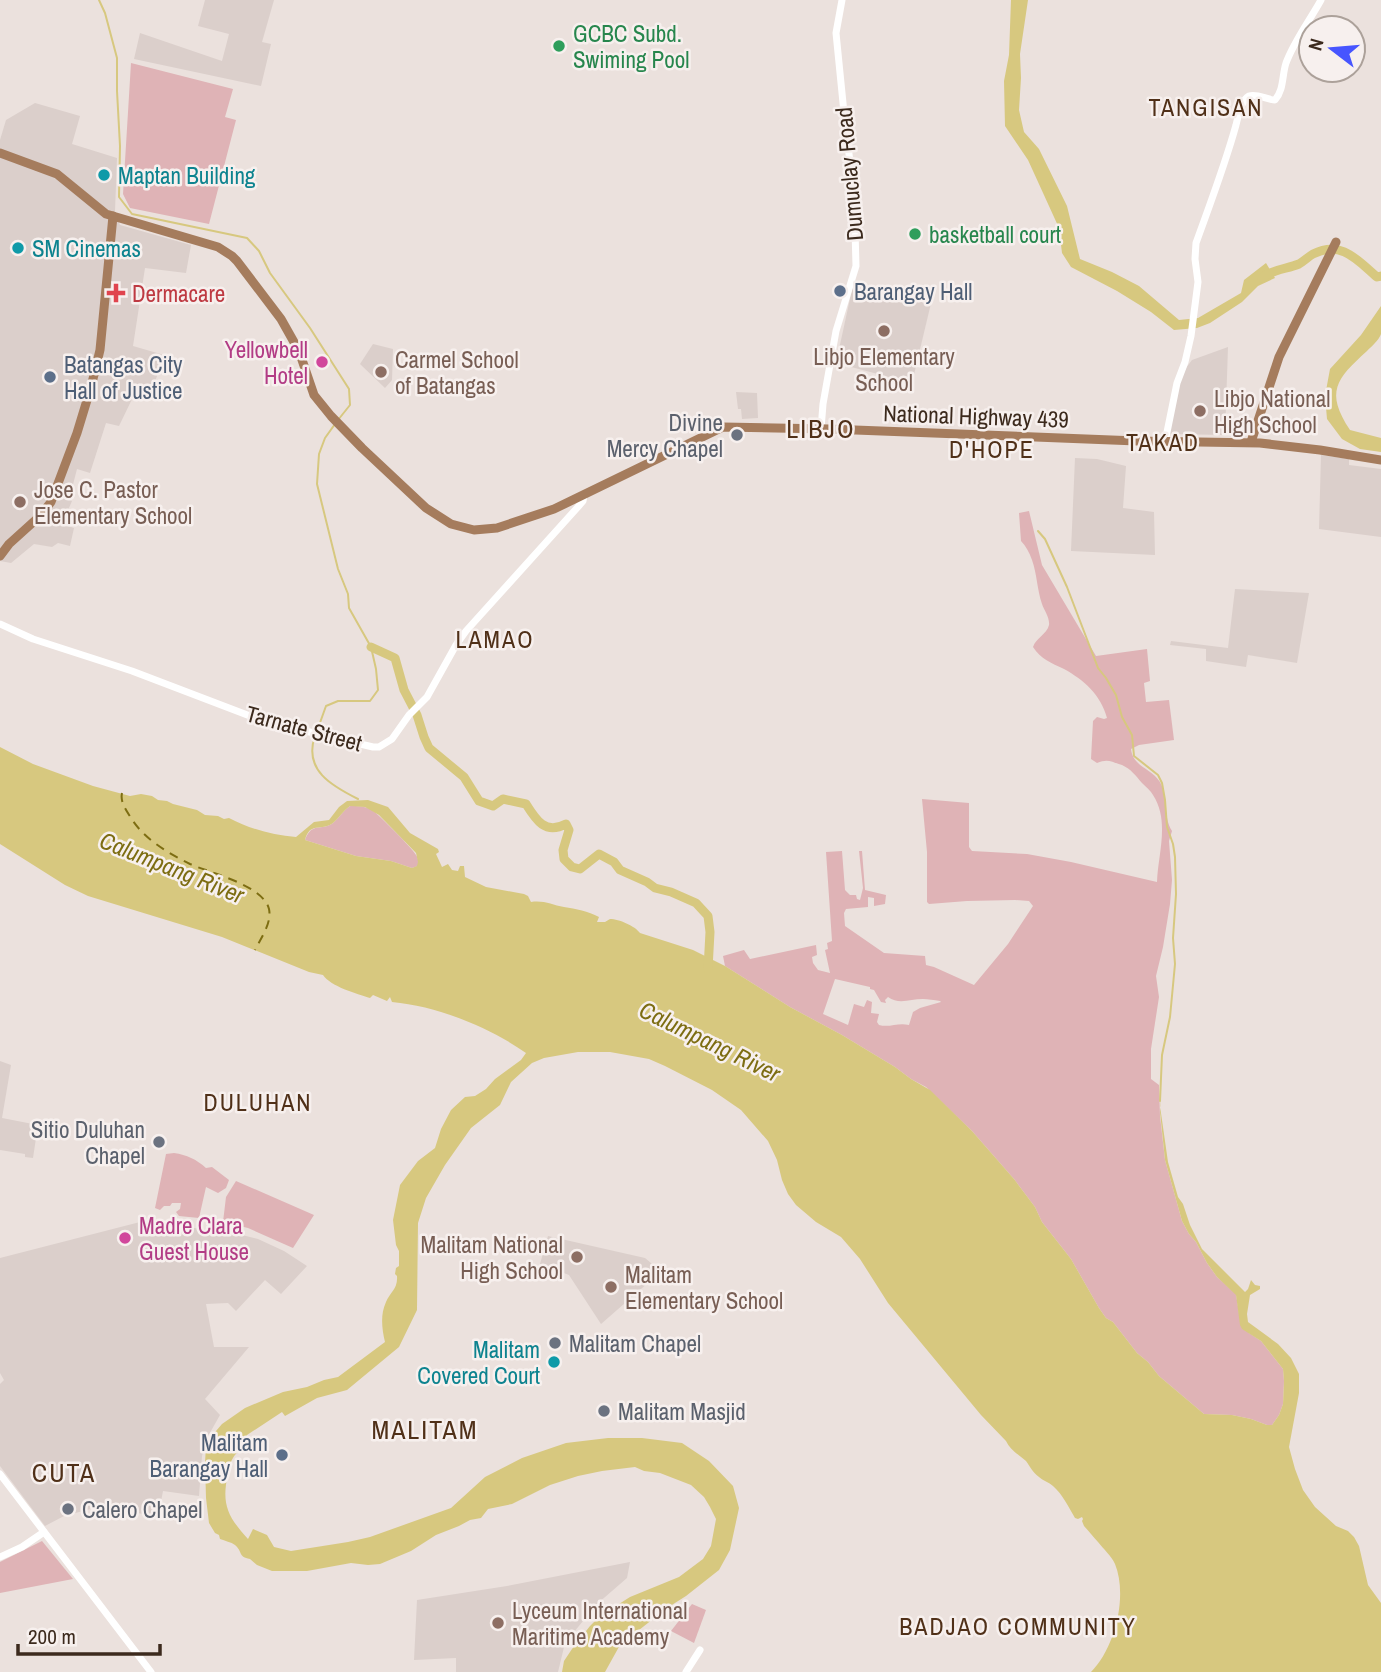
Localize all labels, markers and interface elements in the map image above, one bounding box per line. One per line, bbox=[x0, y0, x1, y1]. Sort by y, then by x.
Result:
north arrow bbox=[1297, 14, 1367, 84]
place label: GCBC Subd. Swiming Pool bbox=[573, 18, 689, 75]
text: N bbox=[1302, 35, 1330, 53]
marker: GCBC Subd. Swiming Pool bbox=[551, 38, 567, 54]
district label: TANGISAN bbox=[1148, 91, 1264, 123]
street label: Dumuclay Road bbox=[828, 106, 870, 242]
place label: Maptan Building bbox=[118, 160, 256, 191]
marker: Maptan Building bbox=[96, 167, 112, 183]
place label: basketball court bbox=[929, 219, 1061, 250]
marker: basketball court bbox=[907, 226, 923, 242]
place label: SM Cinemas bbox=[32, 233, 141, 264]
marker: SM Cinemas bbox=[10, 240, 26, 256]
place label: Barangay Hall bbox=[854, 276, 972, 307]
place label: Dermacare bbox=[132, 278, 225, 309]
marker: Dermacare bbox=[106, 283, 126, 303]
marker: Barangay Hall bbox=[832, 283, 848, 299]
marker: Libjo Elementary School bbox=[876, 323, 892, 339]
place label: Yellowbell Hotel bbox=[225, 334, 308, 391]
place label: Libjo Elementary School bbox=[813, 341, 955, 398]
place label: Carmel School of Batangas bbox=[395, 344, 519, 401]
place label: Batangas City Hall of Justice bbox=[64, 349, 183, 406]
marker: Yellowbell Hotel bbox=[314, 354, 330, 370]
marker: Carmel School of Batangas bbox=[373, 364, 389, 380]
marker: Batangas City Hall of Justice bbox=[42, 369, 58, 385]
place label: Libjo National High School bbox=[1214, 383, 1330, 440]
street label: National Highway 439 bbox=[883, 397, 1069, 435]
marker: Libjo National High School bbox=[1192, 403, 1208, 419]
place label: Divine Mercy Chapel bbox=[607, 407, 723, 464]
district label: LIBJO bbox=[786, 411, 856, 446]
district label: TAKAD bbox=[1126, 426, 1200, 458]
marker: Divine Mercy Chapel bbox=[729, 427, 745, 443]
district label: D'HOPE bbox=[949, 433, 1035, 465]
place label: Jose C. Pastor Elementary School bbox=[34, 474, 192, 531]
marker: Jose C. Pastor Elementary School bbox=[12, 494, 28, 510]
district label: LAMAO bbox=[456, 623, 534, 655]
street label: Tarnate Street bbox=[243, 698, 365, 758]
water label: Calumpang River bbox=[95, 823, 250, 911]
water label: Calumpang River bbox=[634, 993, 787, 1090]
district label: DULUHAN bbox=[203, 1086, 313, 1118]
place label: Sitio Duluhan Chapel bbox=[31, 1114, 145, 1171]
marker: Sitio Duluhan Chapel bbox=[151, 1134, 167, 1150]
place label: Madre Clara Guest House bbox=[139, 1210, 249, 1267]
place label: Malitam National High School bbox=[420, 1229, 563, 1286]
marker: Madre Clara Guest House bbox=[117, 1230, 133, 1246]
marker: Malitam National High School bbox=[569, 1249, 585, 1265]
place label: Malitam Elementary School bbox=[625, 1259, 783, 1316]
marker: Malitam Elementary School bbox=[603, 1279, 619, 1295]
place label: Malitam Chapel bbox=[569, 1328, 701, 1359]
place label: Malitam Covered Court bbox=[417, 1334, 540, 1391]
marker: Malitam Chapel bbox=[547, 1335, 563, 1351]
marker: Malitam Covered Court bbox=[546, 1354, 562, 1370]
place label: Malitam Masjid bbox=[618, 1396, 746, 1427]
marker: Malitam Masjid bbox=[596, 1403, 612, 1419]
district label: MALITAM bbox=[371, 1412, 479, 1447]
place label: Malitam Barangay Hall bbox=[150, 1427, 268, 1484]
marker: Malitam Barangay Hall bbox=[274, 1447, 290, 1463]
district label: CUTA bbox=[32, 1455, 96, 1490]
place label: Calero Chapel bbox=[82, 1494, 203, 1525]
marker: Calero Chapel bbox=[60, 1501, 76, 1517]
place label: Lyceum International Maritime Academy bbox=[512, 1595, 687, 1652]
district label: BADJAO COMMUNITY bbox=[899, 1610, 1137, 1642]
scale bar bbox=[18, 1612, 159, 1656]
marker: Lyceum International Maritime Academy bbox=[490, 1615, 506, 1631]
text: 200 m bbox=[28, 1622, 76, 1651]

